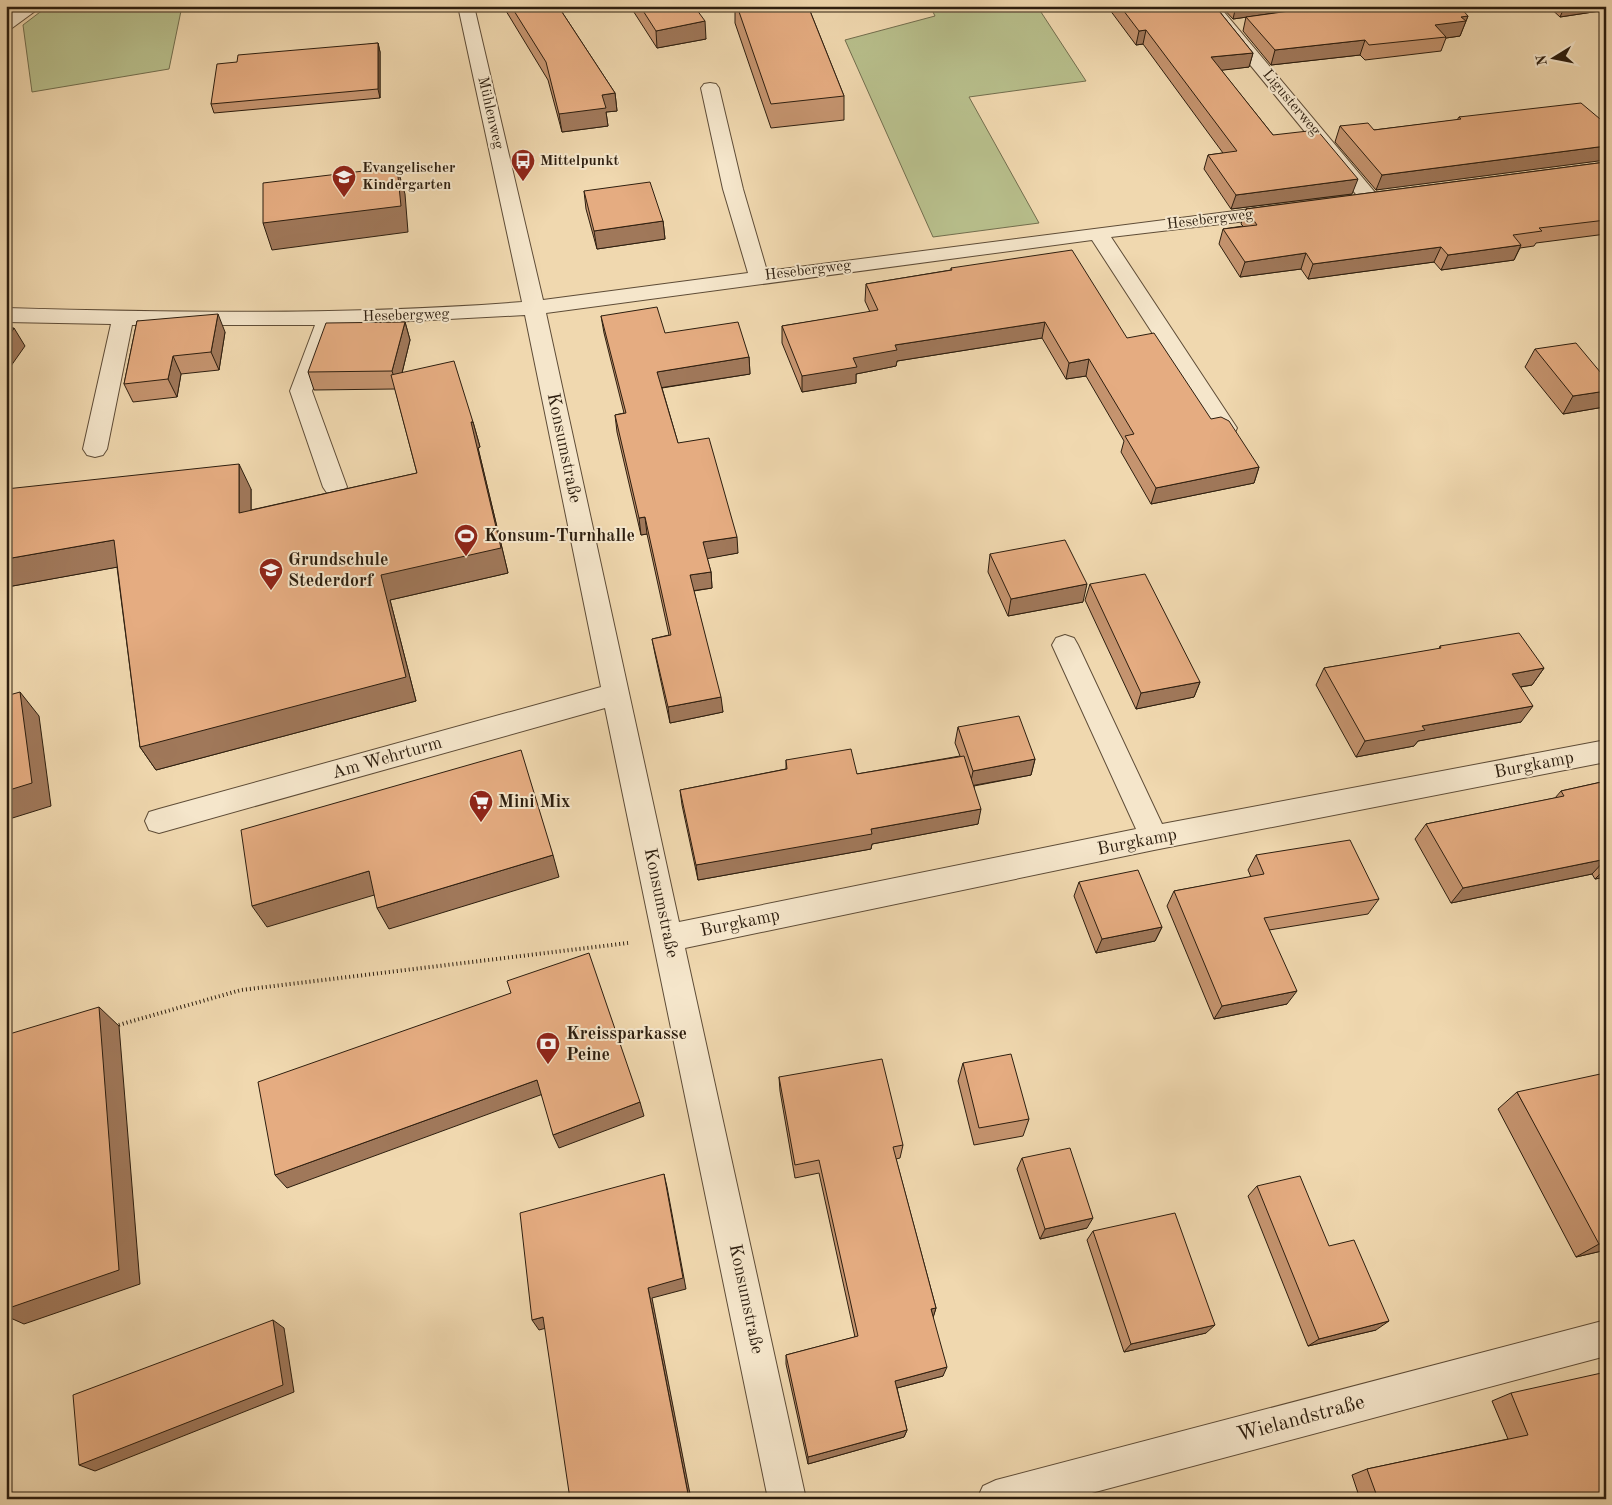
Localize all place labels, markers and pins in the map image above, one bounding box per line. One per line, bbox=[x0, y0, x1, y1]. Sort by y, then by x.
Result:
bus stop icon: Mittelpunkt bbox=[510, 148, 536, 182]
place label: Mittelpunkt bbox=[540, 154, 620, 169]
place label: Evangelischer Kindergarten bbox=[362, 161, 456, 193]
school or university icon: Evangelischer Kindergarten bbox=[331, 164, 357, 198]
sports icon: Konsum-Turnhalle bbox=[453, 523, 479, 557]
place label: Konsum-Turnhalle bbox=[484, 527, 635, 545]
place label: Grundschule Stederdorf bbox=[288, 551, 389, 590]
school or university icon: Grundschule Stederdorf bbox=[258, 557, 284, 591]
supermarket icon: Mini Mix bbox=[468, 789, 494, 823]
place label: Mini Mix bbox=[498, 793, 570, 811]
place label: Kreissparkasse Peine bbox=[566, 1025, 687, 1064]
bank icon: Kreissparkasse Peine bbox=[535, 1031, 561, 1065]

